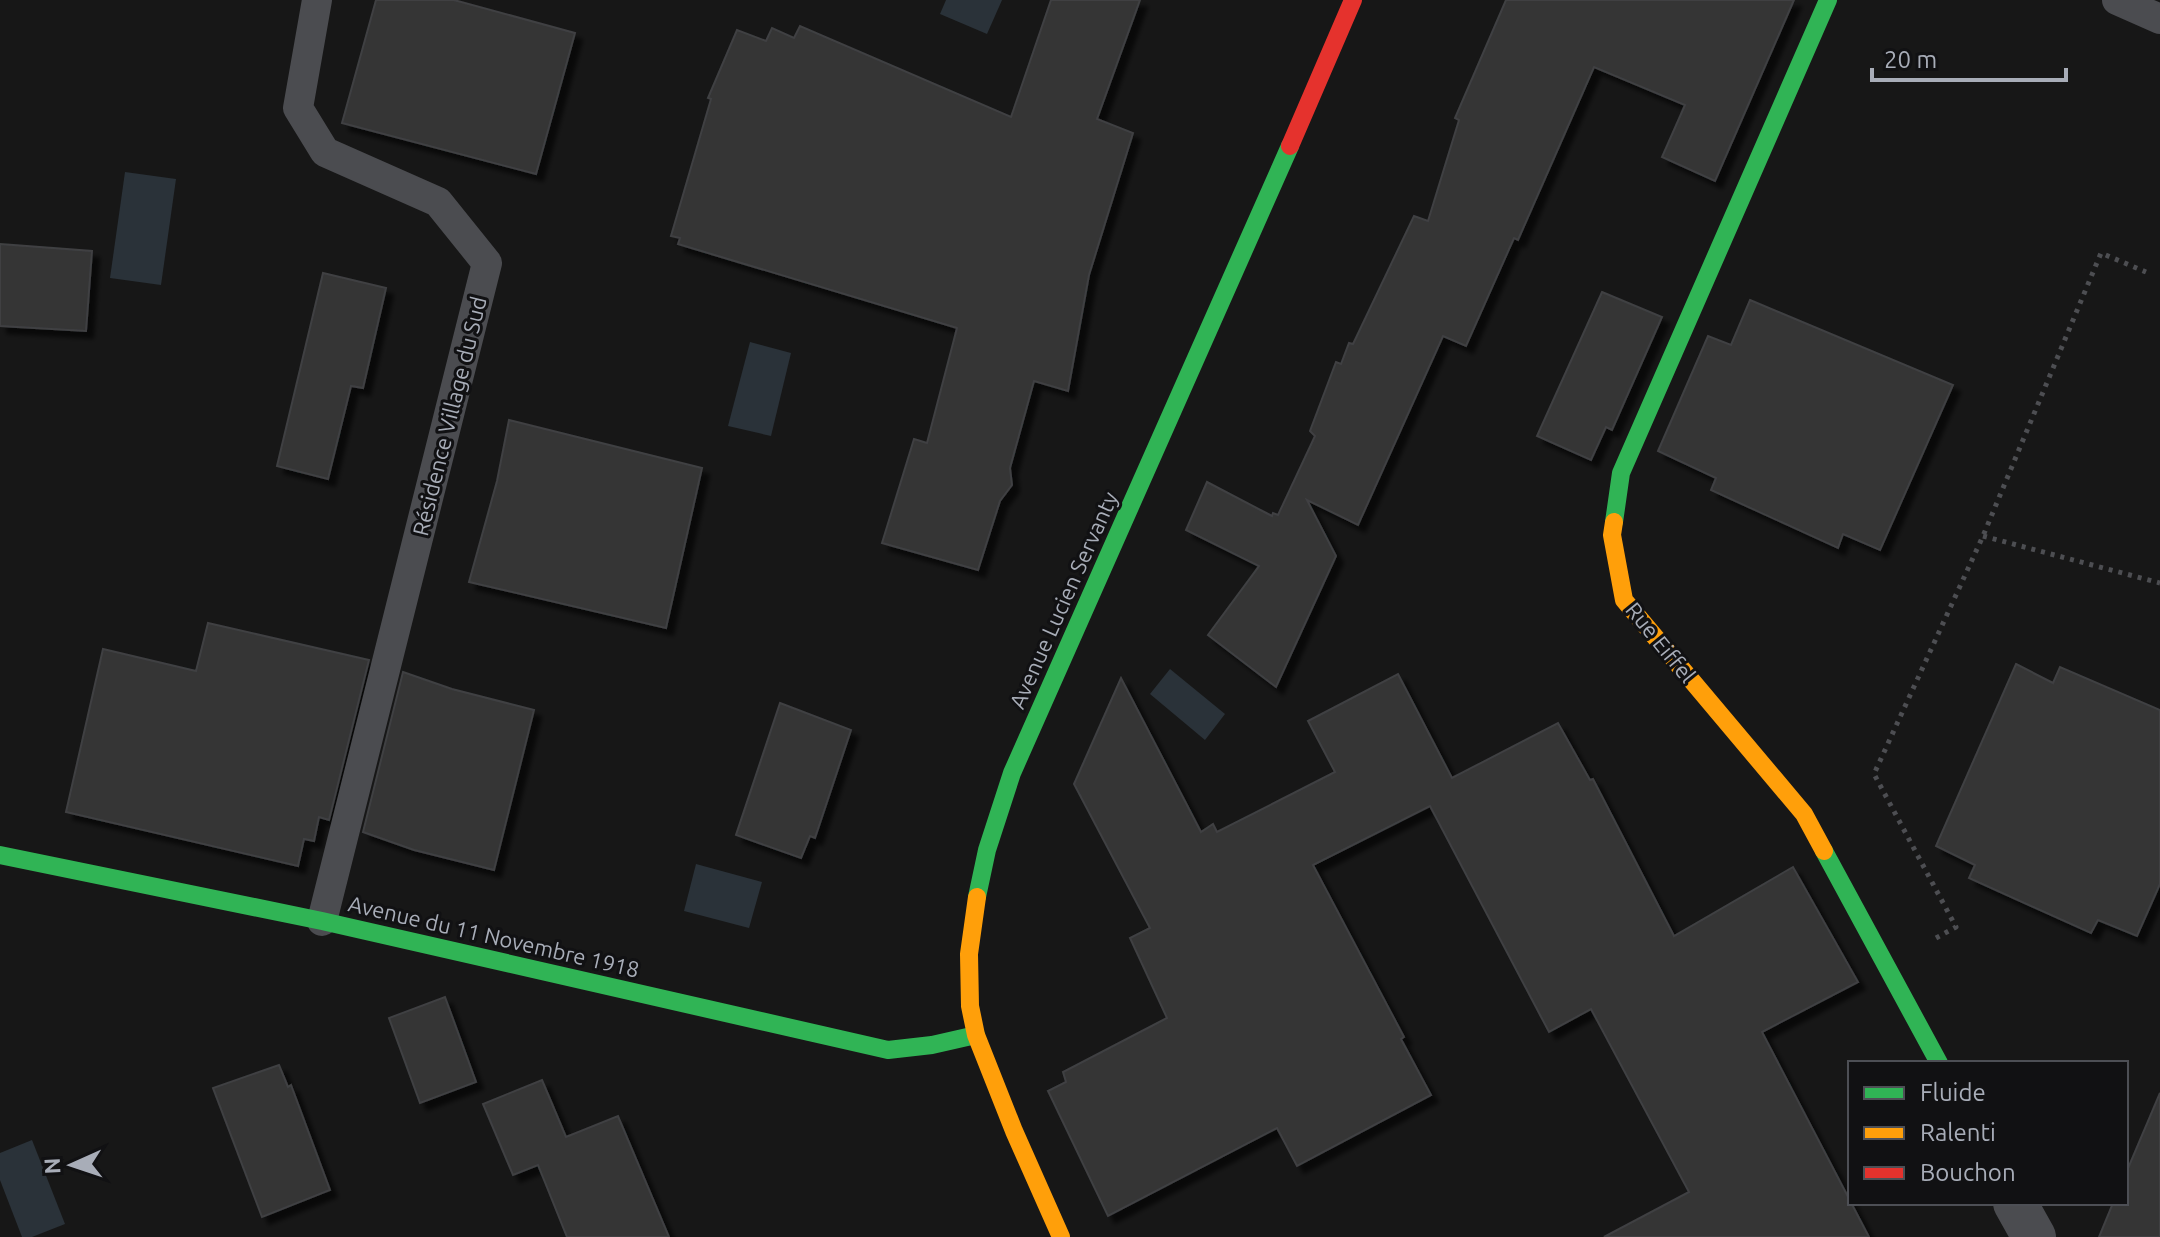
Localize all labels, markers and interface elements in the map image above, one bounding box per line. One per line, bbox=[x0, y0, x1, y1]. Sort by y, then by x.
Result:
scale bar bbox=[1872, 32, 2066, 82]
text: 20 m bbox=[1884, 46, 1937, 73]
street label: Résidence Village du Sud bbox=[407, 294, 491, 538]
street label: Avenue Lucien Servanty bbox=[1004, 487, 1122, 712]
street label: Rue Eiffel bbox=[1621, 597, 1701, 687]
street label: Avenue du 11 Novembre 1918 bbox=[346, 890, 642, 982]
legend bbox=[1848, 1061, 2128, 1205]
text: Fluide bbox=[1920, 1079, 1986, 1106]
text: Ralenti bbox=[1920, 1119, 1996, 1146]
north arrow bbox=[32, 1125, 112, 1205]
text: N bbox=[39, 1157, 64, 1175]
text: Bouchon bbox=[1920, 1159, 2016, 1186]

